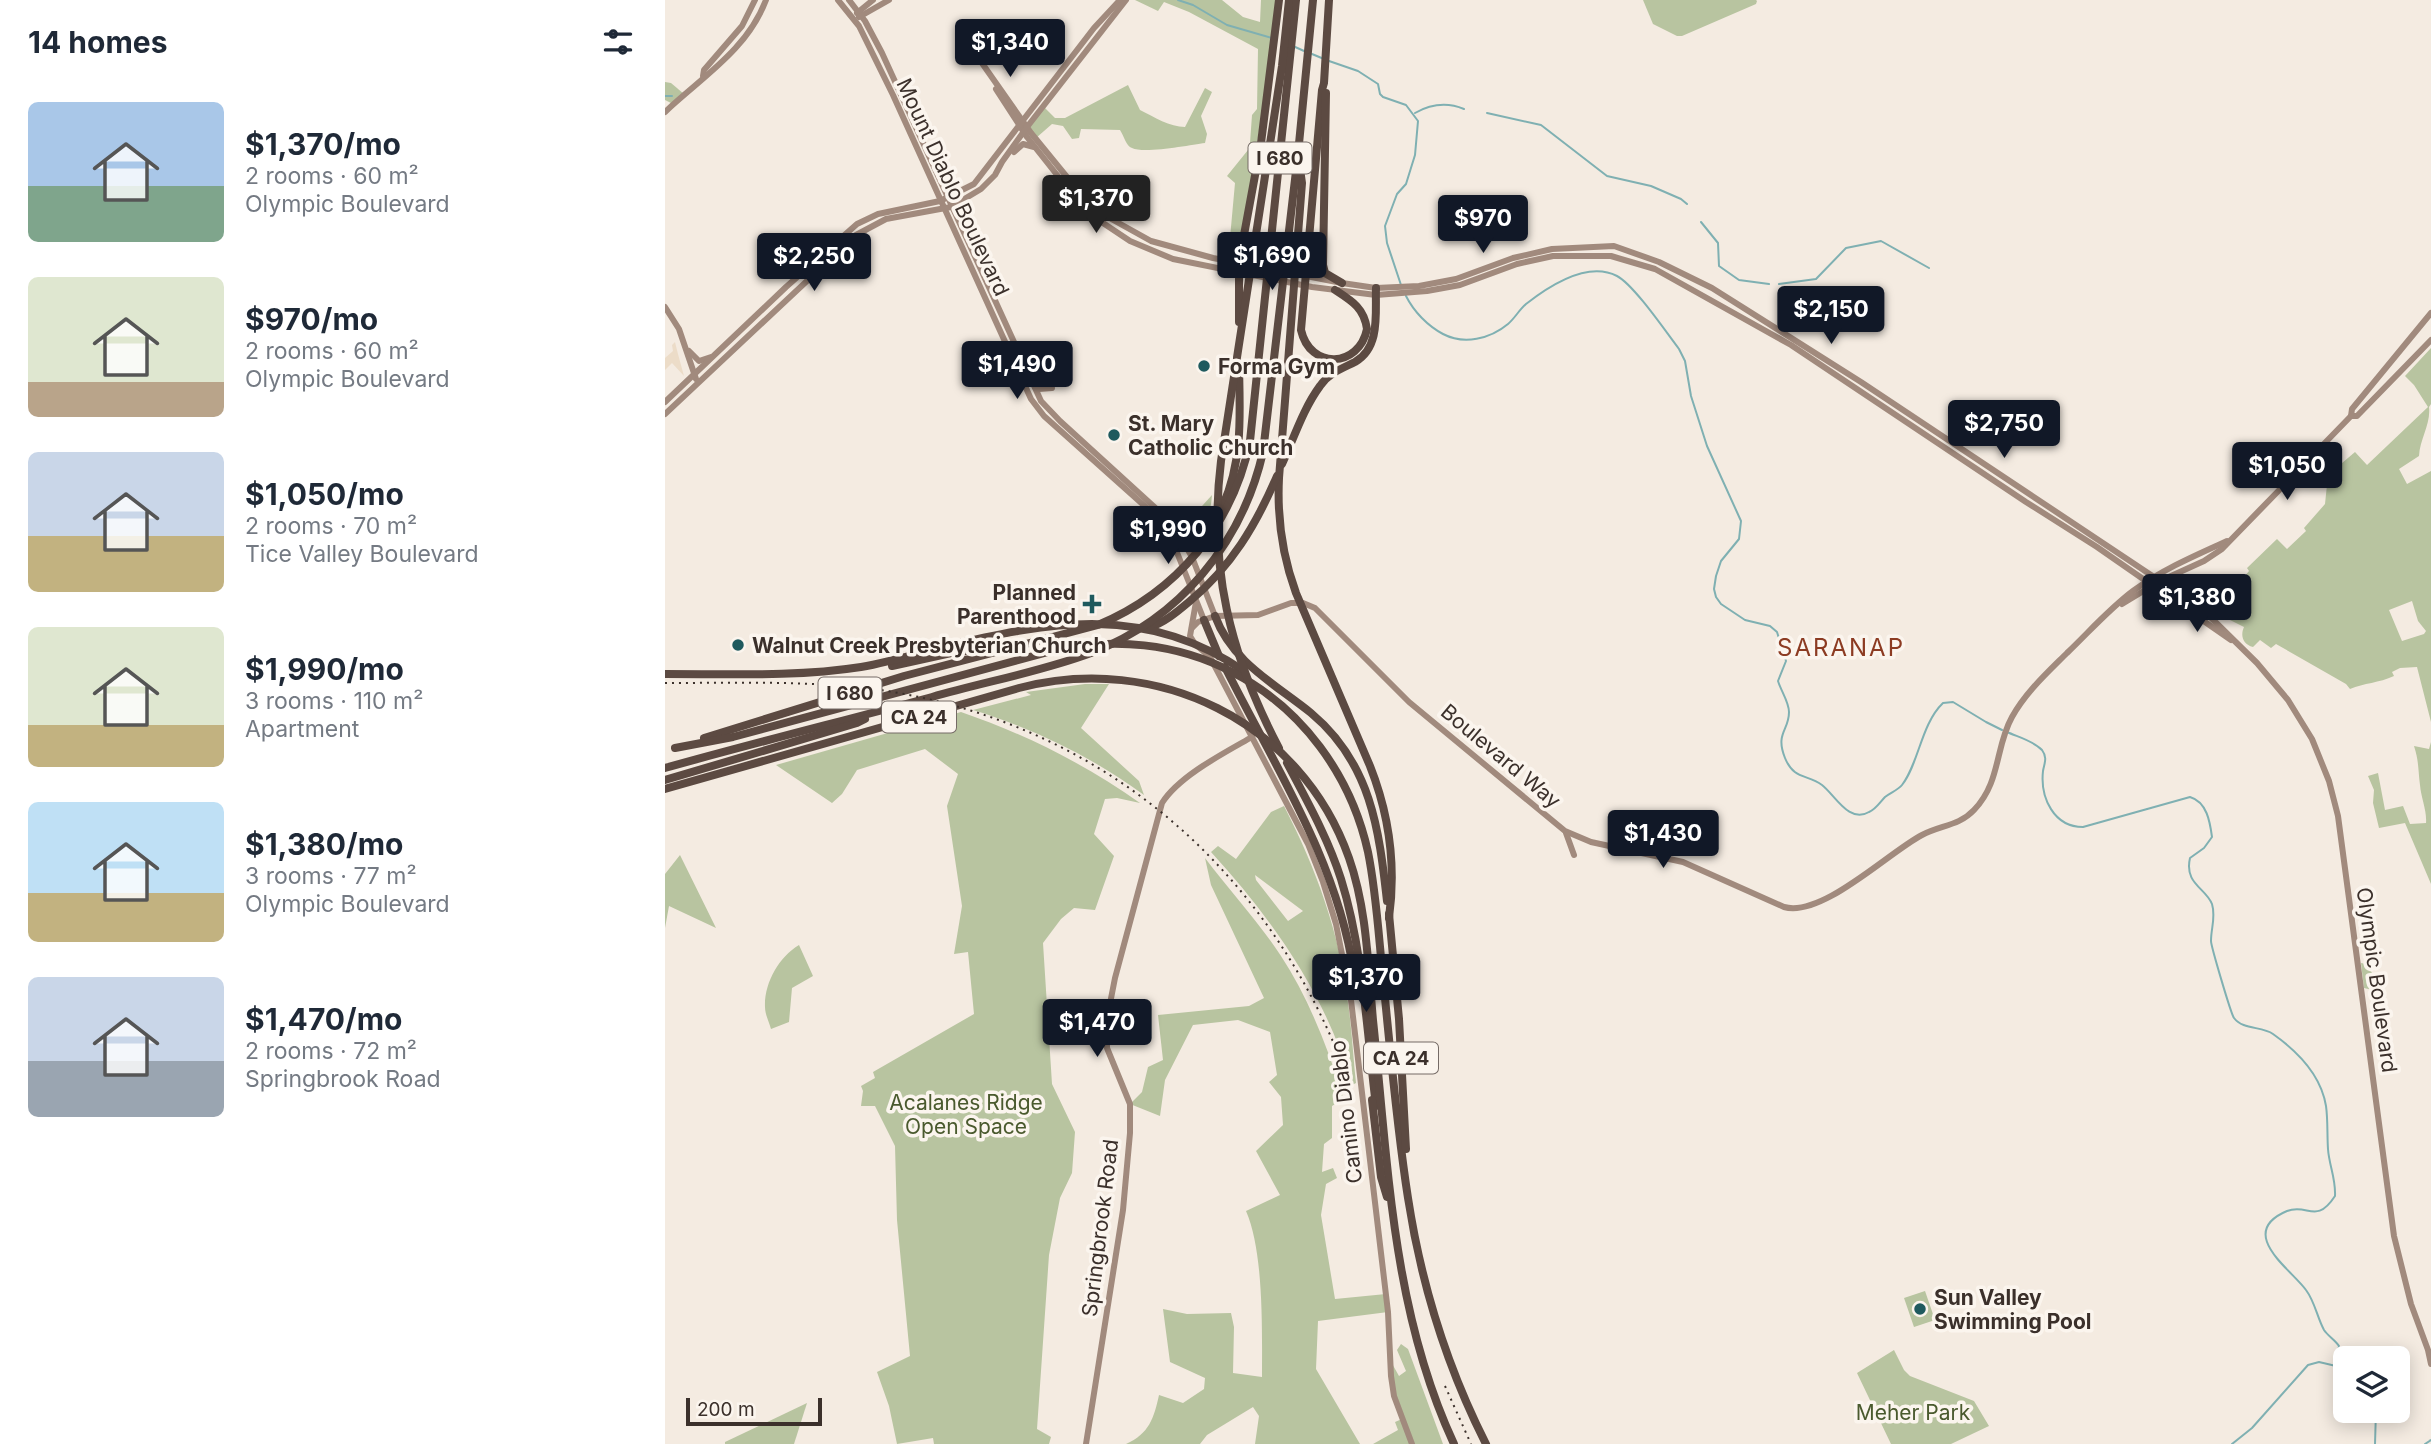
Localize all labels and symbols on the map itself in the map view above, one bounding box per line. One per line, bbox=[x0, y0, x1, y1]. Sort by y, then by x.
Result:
pin: $1,340 bbox=[953, 20, 1067, 79]
street label: Mount Diablo Boulevard bbox=[892, 74, 1014, 300]
road number: I 680 bbox=[1249, 142, 1311, 174]
pin: $1,370 bbox=[1039, 176, 1153, 235]
pin: $970 bbox=[1442, 196, 1524, 255]
pin: $1,690 bbox=[1215, 232, 1329, 292]
pin: $2,250 bbox=[757, 233, 871, 293]
pin: $2,150 bbox=[1774, 286, 1888, 346]
pin: $1,490 bbox=[960, 342, 1074, 401]
place label: Forma Gym bbox=[1218, 354, 1335, 379]
marker: Forma Gym bbox=[1196, 358, 1212, 374]
pin: $2,750 bbox=[1947, 400, 2061, 460]
place label: St. Mary Catholic Church bbox=[1128, 411, 1293, 460]
marker: St. Mary Catholic Church bbox=[1106, 427, 1122, 443]
pin: $1,050 bbox=[2230, 442, 2344, 502]
pin: $1,990 bbox=[1111, 506, 1225, 566]
pin: $1,380 bbox=[2140, 574, 2254, 634]
place label: Planned Parenthood bbox=[957, 580, 1076, 629]
marker: Planned Parenthood bbox=[1082, 594, 1102, 614]
place label: Walnut Creek Presbyterian Church bbox=[752, 633, 1107, 658]
district label: SARANAP bbox=[1777, 633, 1905, 662]
marker: Walnut Creek Presbyterian Church bbox=[730, 637, 746, 653]
road number: I 680 bbox=[819, 678, 881, 708]
street label: Boulevard Way bbox=[1436, 699, 1566, 813]
road number: CA 24 bbox=[882, 702, 956, 732]
pin: $1,430 bbox=[1606, 810, 1720, 870]
street label: Olympic Boulevard bbox=[2352, 886, 2402, 1074]
pin: $1,370 bbox=[1309, 954, 1423, 1014]
pin: $1,470 bbox=[1040, 1000, 1154, 1059]
street label: Camino Diablo bbox=[1325, 1039, 1367, 1185]
road number: CA 24 bbox=[1364, 1042, 1438, 1074]
park label: Acalanes Ridge Open Space bbox=[889, 1090, 1043, 1139]
street label: Springbrook Road bbox=[1077, 1138, 1123, 1318]
place label: Sun Valley Swimming Pool bbox=[1934, 1285, 2092, 1334]
marker: Sun Valley Swimming Pool bbox=[1912, 1301, 1928, 1317]
scale bar bbox=[686, 1395, 823, 1427]
park label: Meher Park bbox=[1856, 1400, 1971, 1425]

